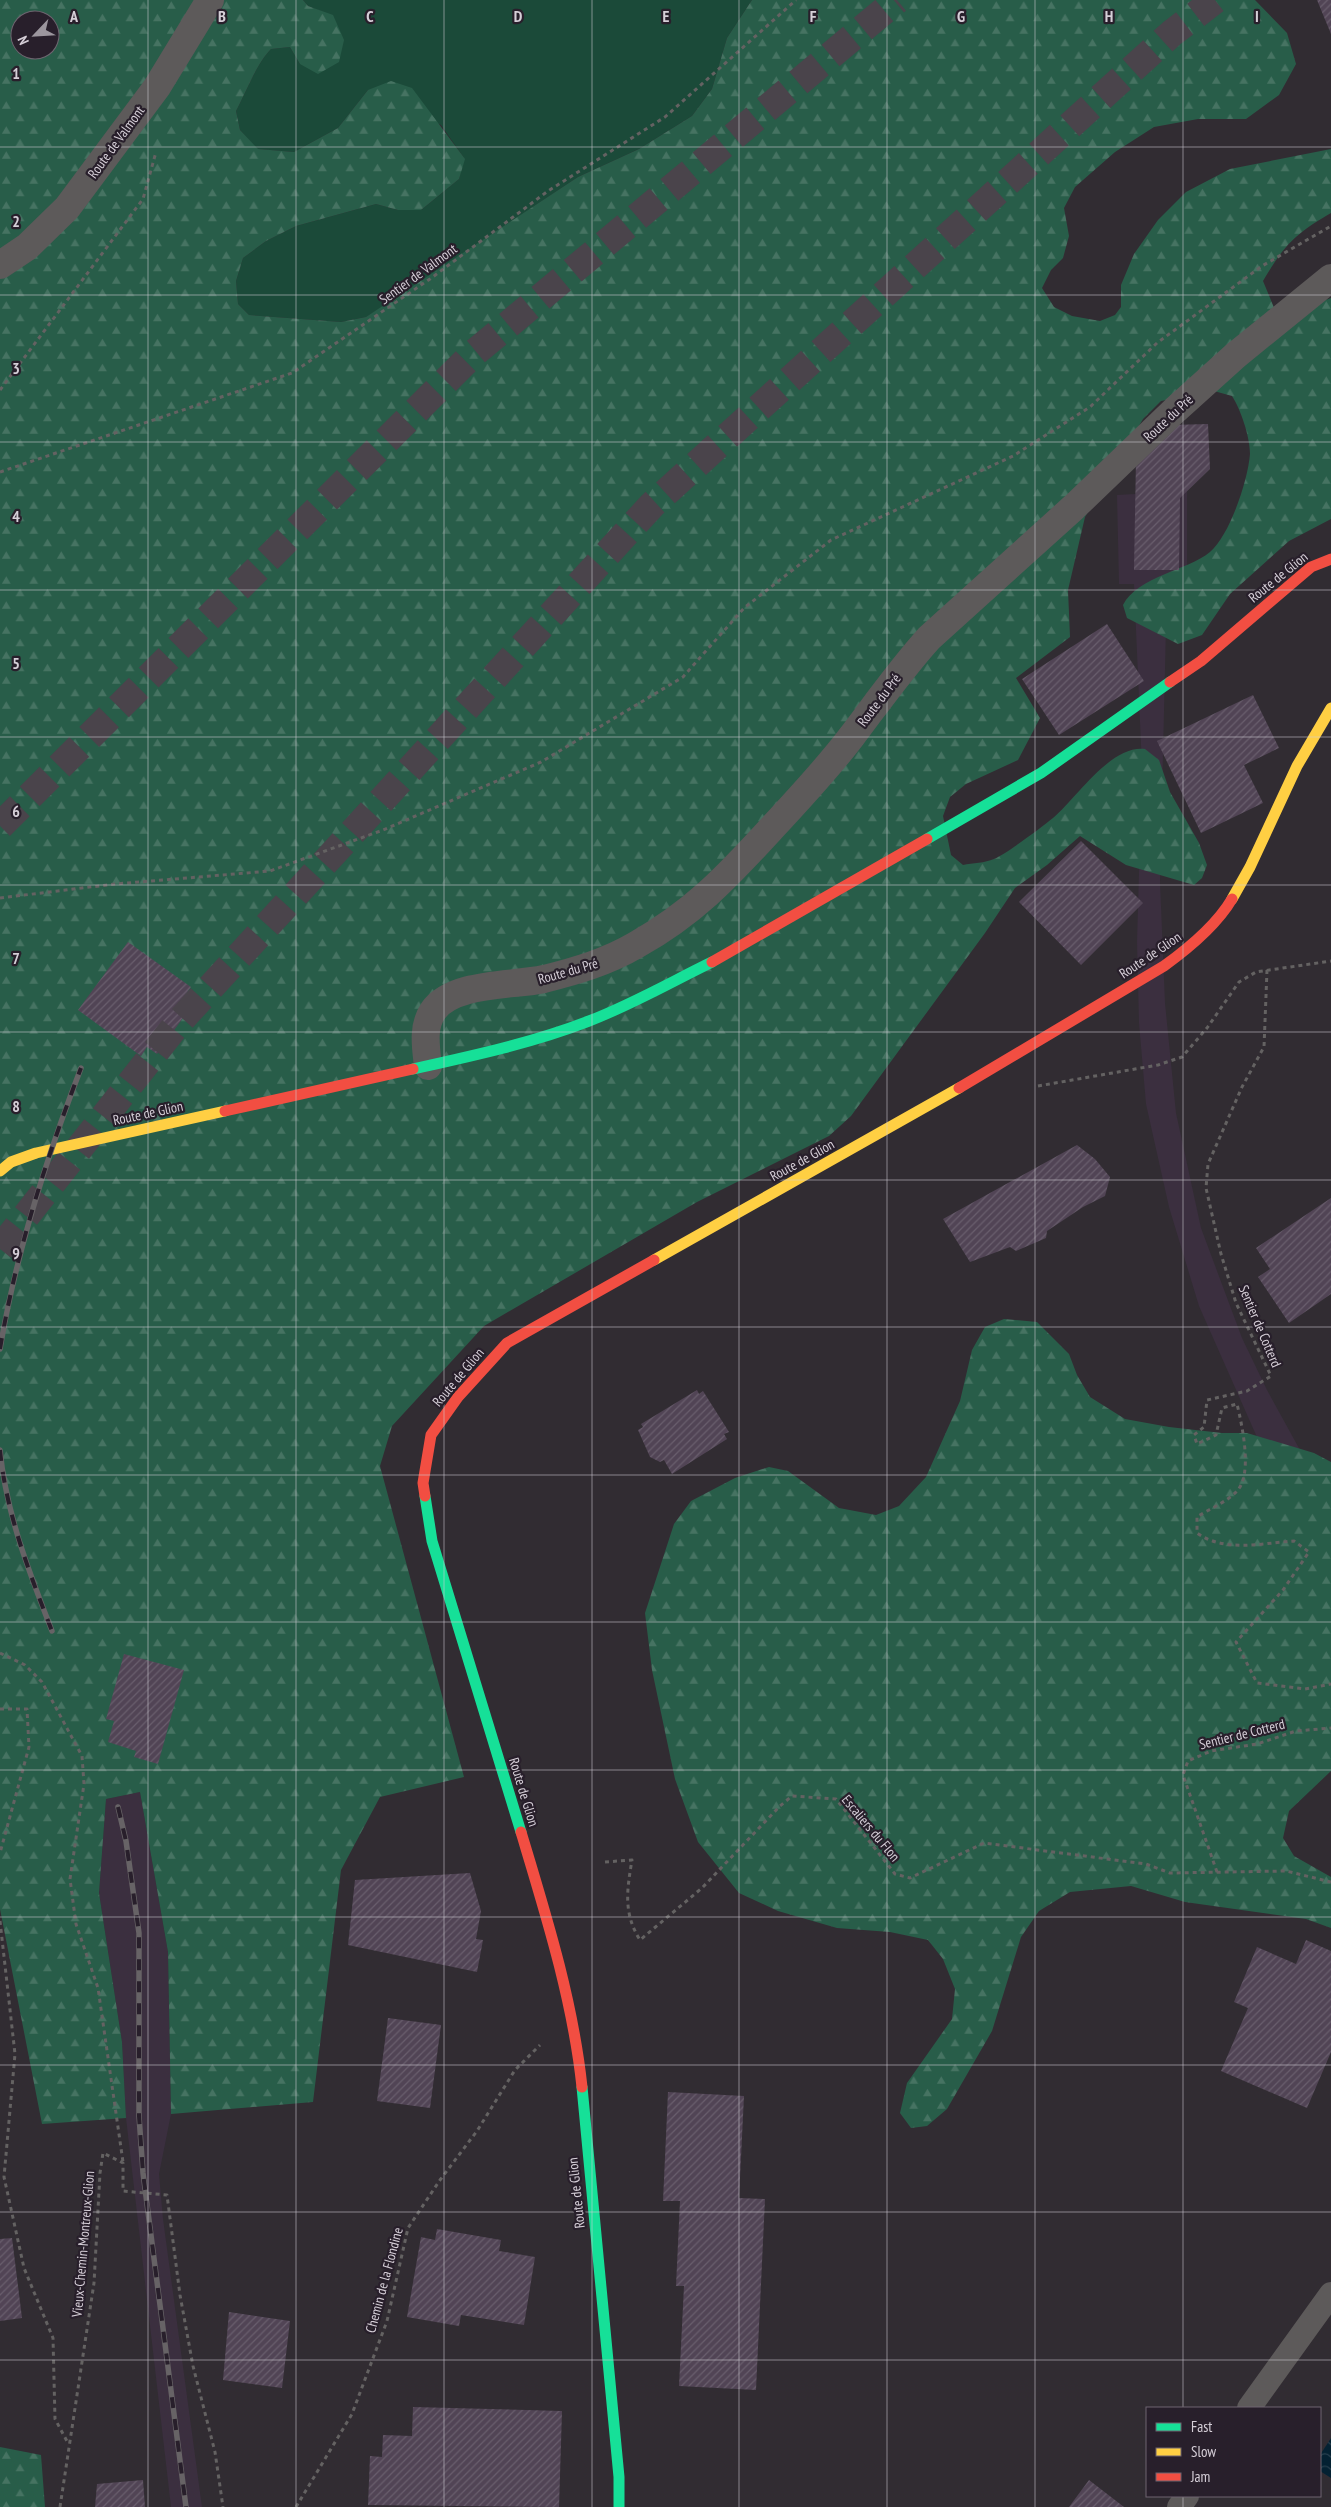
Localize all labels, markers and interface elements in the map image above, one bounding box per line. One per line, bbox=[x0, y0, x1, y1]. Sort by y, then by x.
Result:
text: A bbox=[69, 6, 79, 26]
text: B bbox=[218, 6, 226, 26]
text: C bbox=[366, 6, 374, 26]
text: D bbox=[514, 6, 523, 26]
text: E bbox=[663, 6, 670, 26]
text: F bbox=[810, 6, 817, 26]
text: G bbox=[957, 6, 965, 26]
text: H bbox=[1105, 6, 1113, 26]
text: I bbox=[1255, 6, 1259, 26]
north arrow bbox=[10, 10, 60, 60]
text: N bbox=[13, 33, 33, 48]
text: 1 bbox=[12, 63, 20, 83]
street label: Route de Valmont bbox=[84, 102, 148, 182]
text: 2 bbox=[12, 211, 20, 231]
street label: Sentier de Valmont bbox=[376, 240, 461, 308]
text: 3 bbox=[12, 358, 20, 378]
street label: Route du Pré bbox=[1139, 390, 1197, 446]
text: 4 bbox=[12, 506, 20, 526]
street label: Route de Glion bbox=[1245, 548, 1311, 606]
text: 5 bbox=[12, 653, 20, 673]
street label: Route du Pré bbox=[853, 670, 905, 730]
text: 6 bbox=[12, 801, 20, 821]
street label: Route de Glion bbox=[1116, 928, 1184, 982]
text: 7 bbox=[12, 948, 20, 968]
street label: Route du Pré bbox=[536, 954, 600, 988]
text: 8 bbox=[12, 1096, 20, 1116]
street label: Route de Glion bbox=[111, 1097, 185, 1129]
street label: Route de Glion bbox=[767, 1135, 837, 1185]
text: 9 bbox=[12, 1243, 20, 1263]
street label: Sentier de Cotterd bbox=[1235, 1282, 1285, 1370]
street label: Route de Glion bbox=[428, 1344, 488, 1410]
street label: Sentier de Cotterd bbox=[1197, 1715, 1287, 1753]
street label: Route de Glion bbox=[505, 1755, 543, 1829]
street label: Escaliers du Flon bbox=[838, 1791, 904, 1865]
street label: Route de Glion bbox=[563, 2157, 589, 2229]
street label: Vieux-Chemin-Montreux-Glion bbox=[68, 2170, 98, 2319]
street label: Chemin de la Flondine bbox=[361, 2225, 407, 2335]
legend bbox=[1146, 2407, 1321, 2497]
text: Fast bbox=[1191, 2417, 1212, 2436]
text: Slow bbox=[1191, 2442, 1216, 2461]
text: Jam bbox=[1190, 2467, 1210, 2486]

